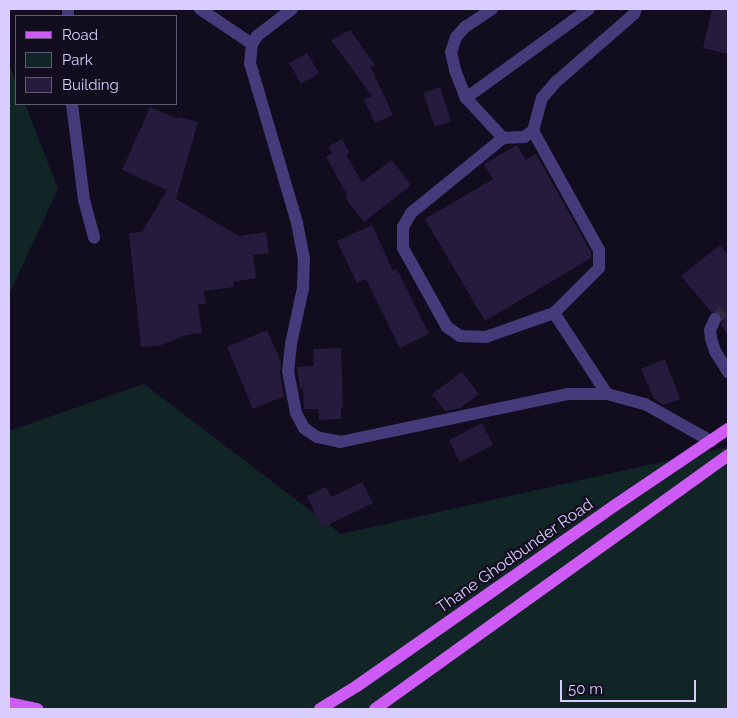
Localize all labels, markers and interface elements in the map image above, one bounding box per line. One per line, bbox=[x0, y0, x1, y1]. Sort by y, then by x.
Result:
legend bbox=[15, 15, 178, 105]
text: Road bbox=[62, 26, 98, 44]
text: Park bbox=[62, 51, 93, 69]
text: Building bbox=[62, 76, 119, 94]
street label: Thane Ghodbunder Road bbox=[433, 495, 597, 617]
scale bar bbox=[562, 670, 698, 702]
text: 50 m bbox=[568, 680, 603, 698]

